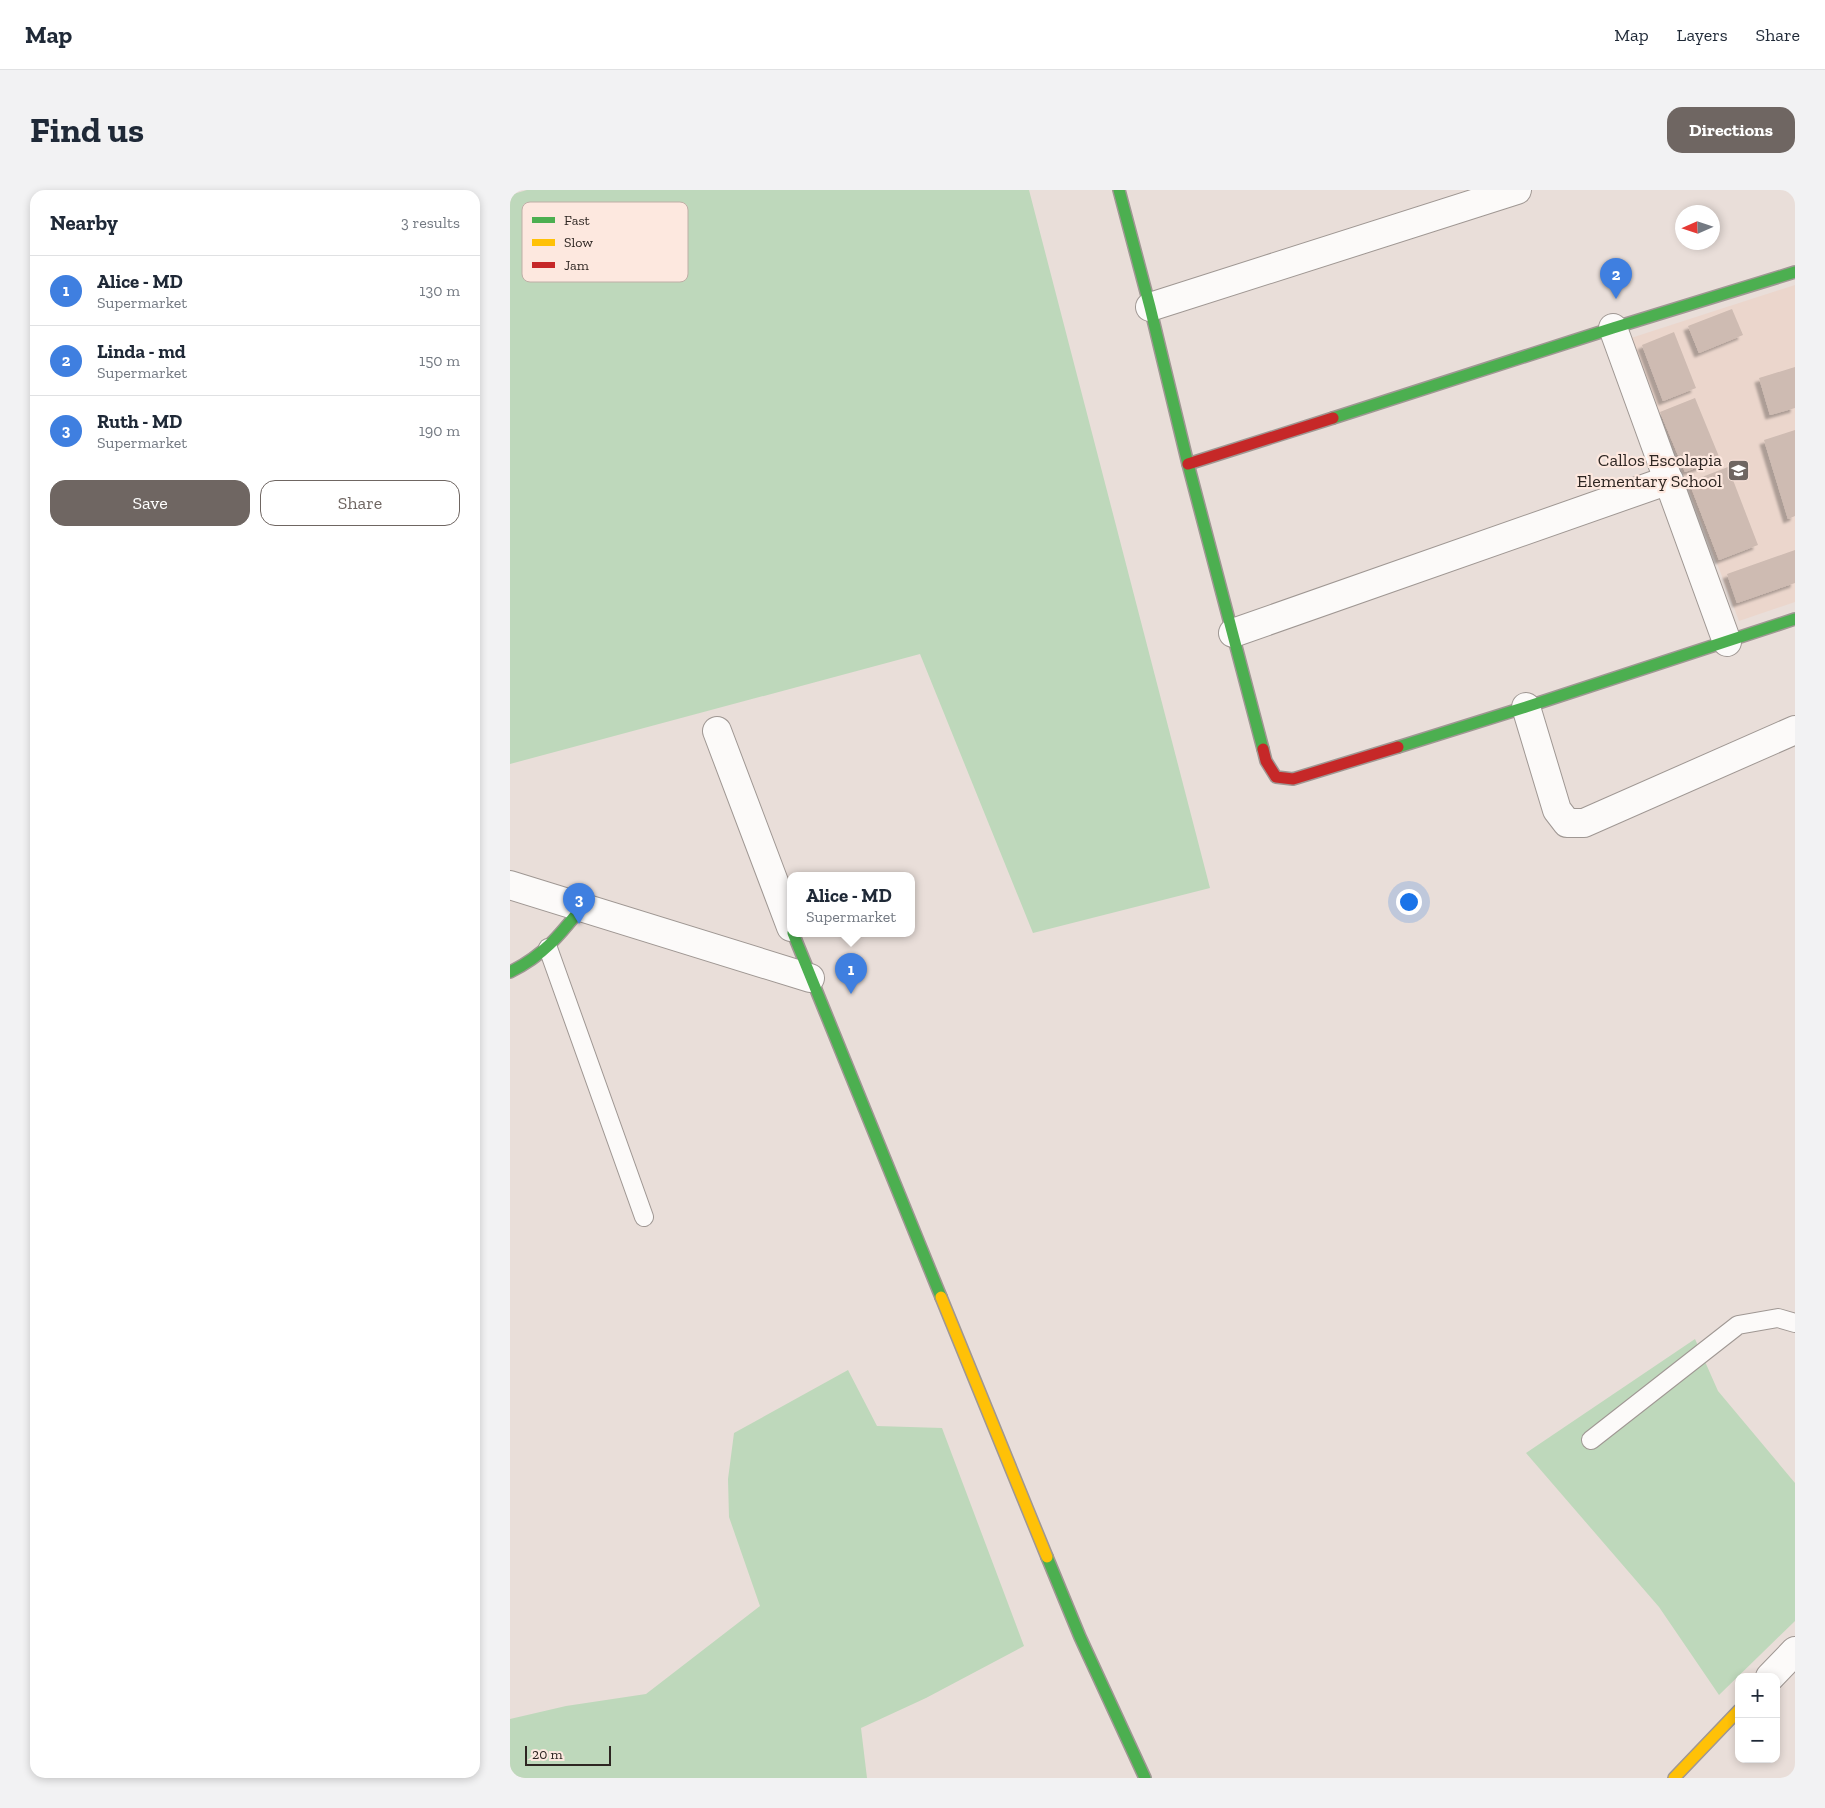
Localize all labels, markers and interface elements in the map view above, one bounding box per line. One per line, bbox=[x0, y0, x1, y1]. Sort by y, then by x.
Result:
text: Map bbox=[25, 20, 72, 49]
text: Map bbox=[1614, 24, 1649, 46]
text: Layers bbox=[1677, 24, 1728, 46]
text: Share bbox=[1756, 24, 1800, 46]
button: Directions bbox=[1667, 107, 1795, 153]
text: Find us bbox=[30, 109, 144, 151]
legend bbox=[522, 202, 688, 282]
north arrow bbox=[1675, 205, 1720, 250]
text: Nearby bbox=[50, 210, 118, 235]
text: Fast bbox=[564, 212, 591, 229]
text: 3 results bbox=[401, 213, 460, 232]
text: Slow bbox=[564, 234, 593, 251]
text: Jam bbox=[564, 257, 589, 274]
pin: 2 bbox=[1600, 258, 1632, 299]
text: Alice - MD bbox=[97, 270, 183, 293]
text: 1 bbox=[63, 281, 69, 300]
text: 130 m bbox=[419, 281, 460, 300]
text: Supermarket bbox=[97, 293, 187, 312]
text: Linda - md bbox=[97, 340, 186, 363]
text: 2 bbox=[62, 351, 70, 370]
text: 150 m bbox=[419, 351, 460, 370]
text: Supermarket bbox=[97, 363, 187, 382]
text: Ruth - MD bbox=[97, 410, 182, 433]
text: 3 bbox=[62, 421, 70, 440]
text: 190 m bbox=[419, 421, 460, 440]
text: Supermarket bbox=[97, 433, 187, 452]
place label: Callos Escolapia Elementary School bbox=[1577, 449, 1722, 492]
school or university icon: Callos Escolapia Elementary School bbox=[1726, 458, 1750, 482]
button: Save bbox=[50, 480, 250, 526]
button: Share bbox=[260, 480, 460, 526]
popup bbox=[787, 872, 915, 937]
pin: 3 bbox=[563, 883, 595, 924]
text: Alice - MD bbox=[806, 884, 892, 907]
your location bbox=[1396, 889, 1422, 915]
text: Supermarket bbox=[806, 907, 896, 926]
pin: 1 bbox=[835, 953, 867, 994]
map controls bbox=[1735, 1673, 1780, 1763]
button: + bbox=[1735, 1673, 1780, 1718]
button: − bbox=[1735, 1718, 1780, 1763]
scale bar bbox=[525, 1743, 611, 1766]
text: 20 m bbox=[532, 1746, 563, 1763]

